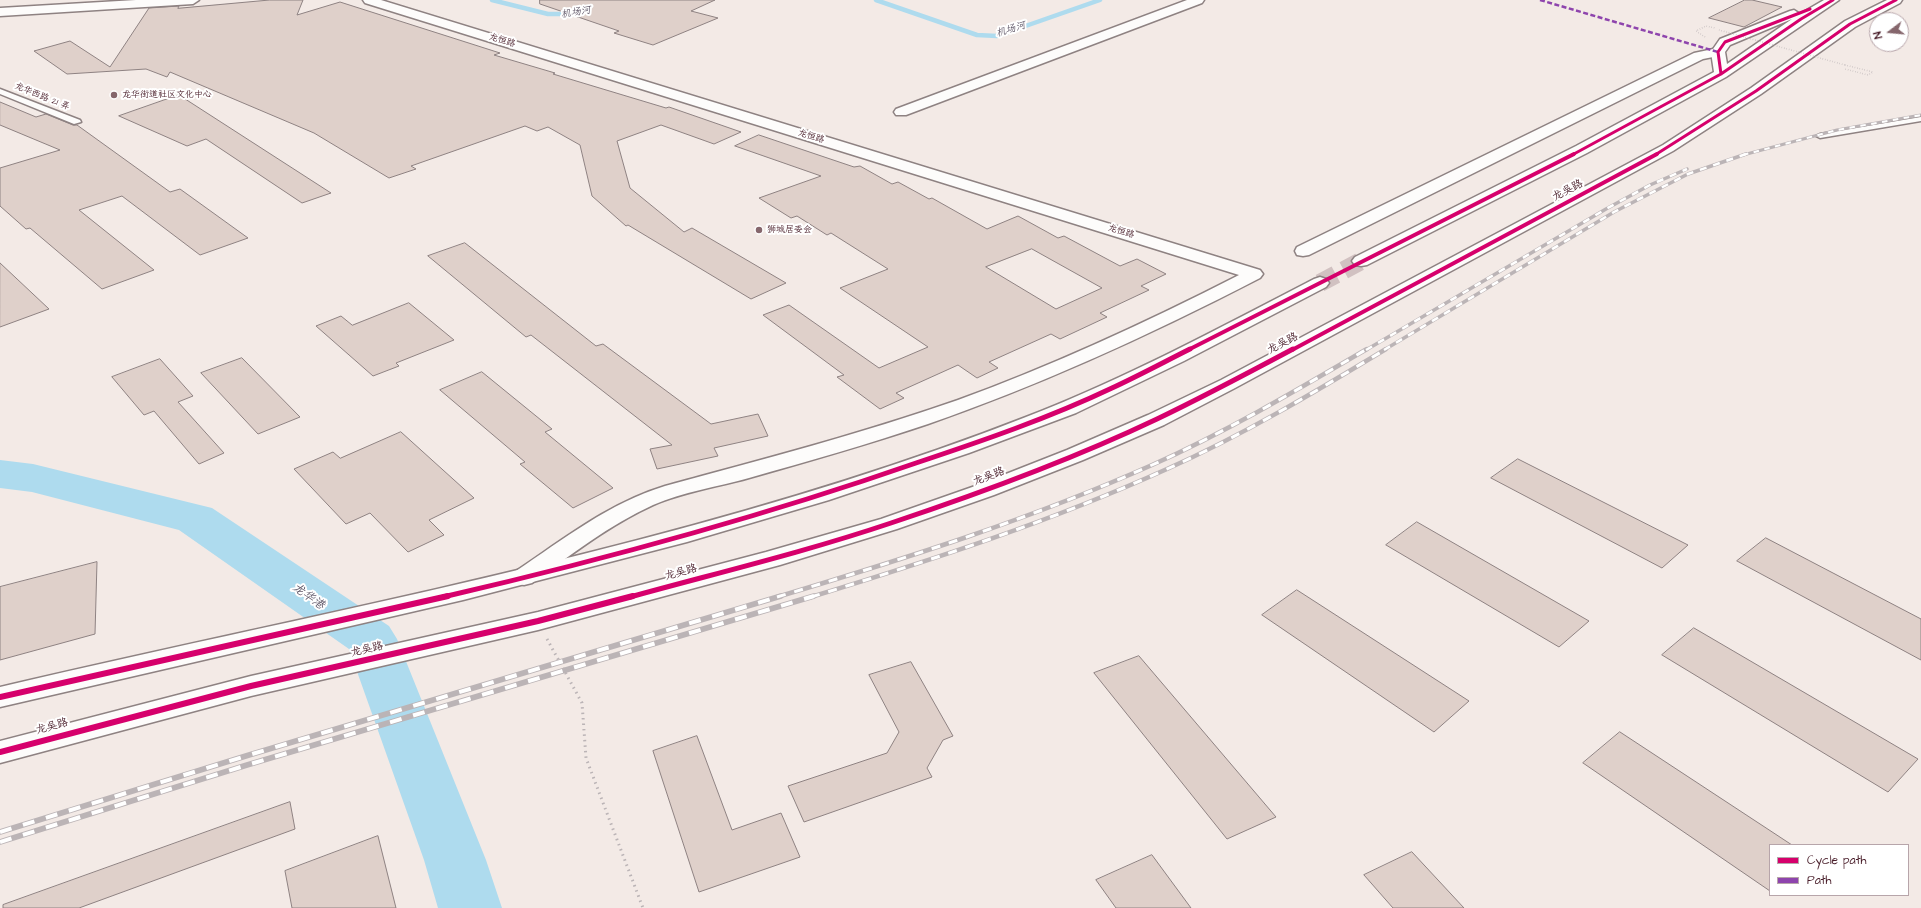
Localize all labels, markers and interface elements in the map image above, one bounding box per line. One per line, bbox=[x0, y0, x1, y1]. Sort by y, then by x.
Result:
water label: 机场河 bbox=[560, 5, 592, 21]
north arrow bbox=[1869, 12, 1909, 52]
water label: 机场河 bbox=[995, 20, 1027, 40]
text: N bbox=[1870, 30, 1886, 41]
street label: 龙恒路 bbox=[488, 32, 516, 50]
street label: 龙华西路 21 弄 bbox=[13, 81, 71, 113]
marker: 龙华街道社区文化中心 bbox=[109, 90, 119, 100]
place label: 龙华街道社区文化中心 bbox=[122, 90, 212, 100]
street label: 龙恒路 bbox=[797, 128, 825, 146]
street label: 龙吴路 bbox=[1550, 177, 1586, 205]
street label: 龙恒路 bbox=[1107, 223, 1135, 241]
marker: 狮城居委会 bbox=[754, 225, 764, 235]
place label: 狮城居委会 bbox=[767, 225, 812, 235]
street label: 龙吴路 bbox=[1265, 330, 1301, 358]
street label: 龙吴路 bbox=[971, 465, 1007, 489]
street label: 龙吴路 bbox=[663, 562, 699, 584]
water label: 龙华港 bbox=[289, 581, 327, 613]
street label: 龙吴路 bbox=[349, 640, 385, 660]
street label: 龙吴路 bbox=[34, 716, 70, 738]
legend bbox=[1769, 844, 1909, 896]
text: Cycle path bbox=[1807, 852, 1866, 869]
text: Path bbox=[1807, 872, 1832, 889]

